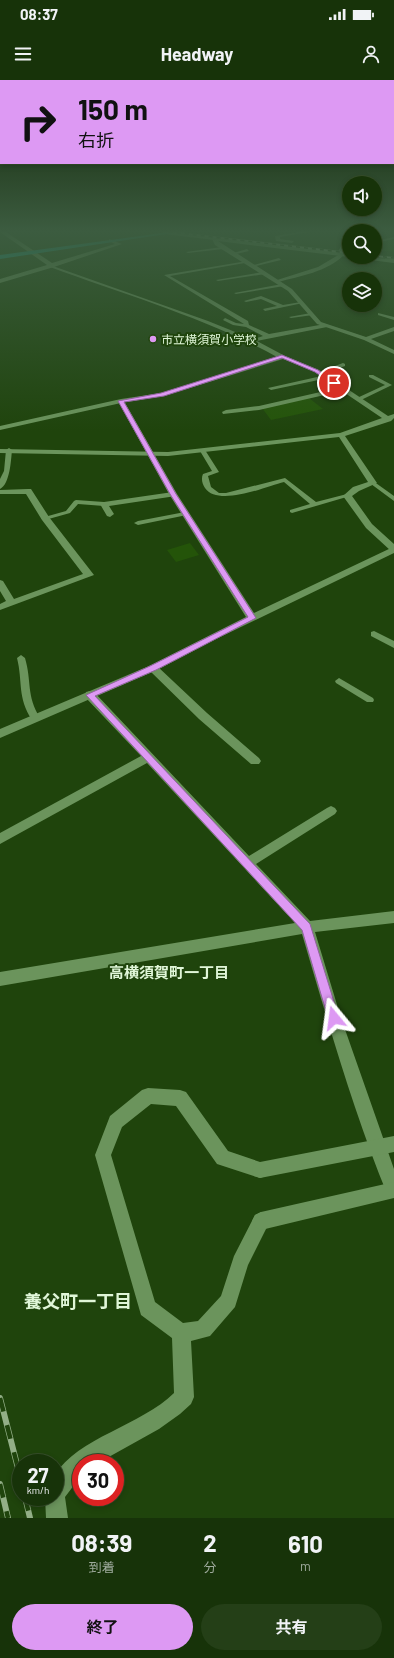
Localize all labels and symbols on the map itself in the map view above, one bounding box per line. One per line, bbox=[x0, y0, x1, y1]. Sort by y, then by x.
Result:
place label: 市立横須賀小学校 bbox=[161, 332, 257, 346]
marker: 市立横須賀小学校 bbox=[148, 334, 158, 344]
pin bbox=[317, 366, 351, 400]
district label: 高横須賀町一丁目 bbox=[109, 963, 229, 981]
position arrow bbox=[313, 997, 355, 1039]
district label: 養父町一丁目 bbox=[24, 1290, 132, 1312]
speed limit sign: 30 bbox=[72, 1454, 124, 1506]

